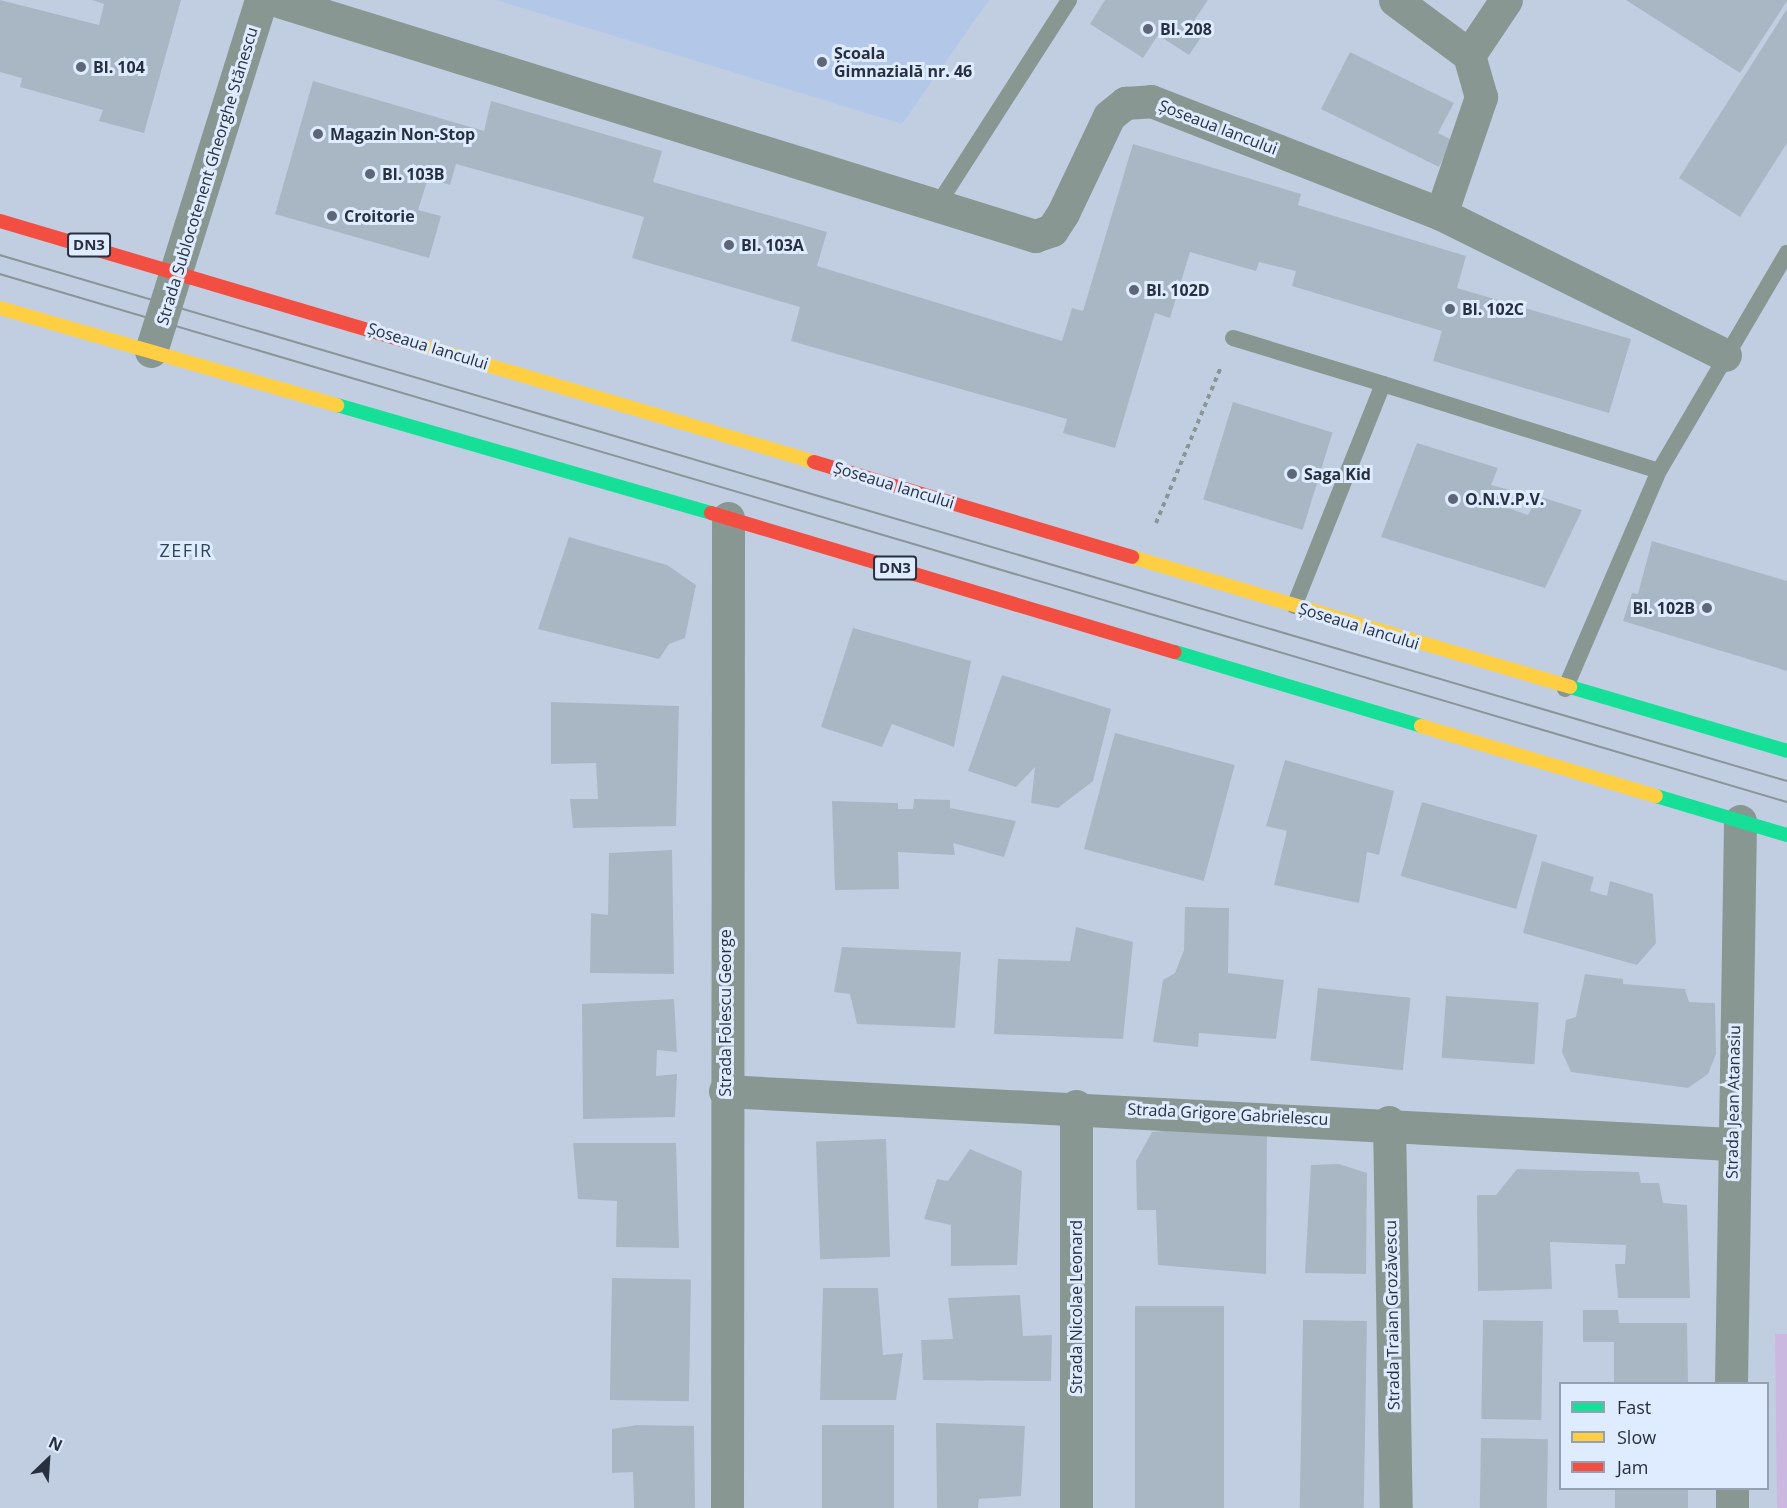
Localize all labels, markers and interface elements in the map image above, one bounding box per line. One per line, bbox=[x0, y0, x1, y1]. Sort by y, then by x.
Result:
place label: Bl. 208 bbox=[1160, 19, 1212, 39]
marker: Bl. 208 bbox=[1141, 22, 1155, 36]
street label: Strada Sublocotenent Gheorghe Stănescu bbox=[152, 25, 262, 327]
place label: Școala Gimnazială nr. 46 bbox=[834, 43, 972, 81]
marker: Școala Gimnazială nr. 46 bbox=[815, 55, 829, 69]
place label: Bl. 104 bbox=[93, 57, 145, 77]
marker: Bl. 104 bbox=[74, 60, 88, 74]
street label: Șoseaua Iancului bbox=[1156, 96, 1280, 158]
place label: Magazin Non-Stop bbox=[330, 124, 475, 144]
marker: Magazin Non-Stop bbox=[311, 127, 325, 141]
place label: Bl. 103B bbox=[382, 164, 445, 184]
marker: Bl. 103B bbox=[363, 167, 377, 181]
place label: Croitorie bbox=[344, 206, 415, 226]
marker: Croitorie bbox=[325, 209, 339, 223]
road number: DN3 bbox=[66, 233, 112, 257]
place label: Bl. 103A bbox=[741, 235, 804, 255]
marker: Bl. 103A bbox=[722, 238, 736, 252]
place label: Bl. 102D bbox=[1146, 280, 1210, 300]
marker: Bl. 102D bbox=[1127, 283, 1141, 297]
place label: Bl. 102C bbox=[1462, 299, 1524, 319]
marker: Bl. 102C bbox=[1443, 302, 1457, 316]
street label: Șoseaua Iancului bbox=[365, 319, 491, 373]
street label: Șoseaua Iancului bbox=[831, 458, 957, 512]
place label: Saga Kid bbox=[1304, 464, 1371, 484]
marker: Saga Kid bbox=[1285, 467, 1299, 481]
place label: O.N.V.P.V. bbox=[1465, 489, 1544, 509]
marker: O.N.V.P.V. bbox=[1446, 492, 1460, 506]
district label: ZEFIR bbox=[159, 539, 213, 561]
road number: DN3 bbox=[872, 556, 918, 580]
place label: Bl. 102B bbox=[1632, 598, 1695, 618]
street label: Șoseaua Iancului bbox=[1296, 599, 1422, 653]
marker: Bl. 102B bbox=[1700, 601, 1714, 615]
street label: Strada Folescu George bbox=[715, 929, 735, 1097]
street label: Strada Jean Atanasiu bbox=[1722, 1025, 1744, 1179]
street label: Strada Grigore Gabrielescu bbox=[1127, 1099, 1329, 1129]
street label: Strada Nicolae Leonard bbox=[1066, 1220, 1086, 1394]
street label: Strada Traian Grozăvescu bbox=[1381, 1220, 1403, 1410]
legend bbox=[1559, 1382, 1769, 1490]
text: Fast bbox=[1617, 1395, 1651, 1419]
text: Slow bbox=[1617, 1425, 1656, 1449]
north arrow bbox=[18, 1430, 78, 1490]
text: N bbox=[45, 1431, 66, 1456]
text: Jam bbox=[1617, 1455, 1649, 1479]

